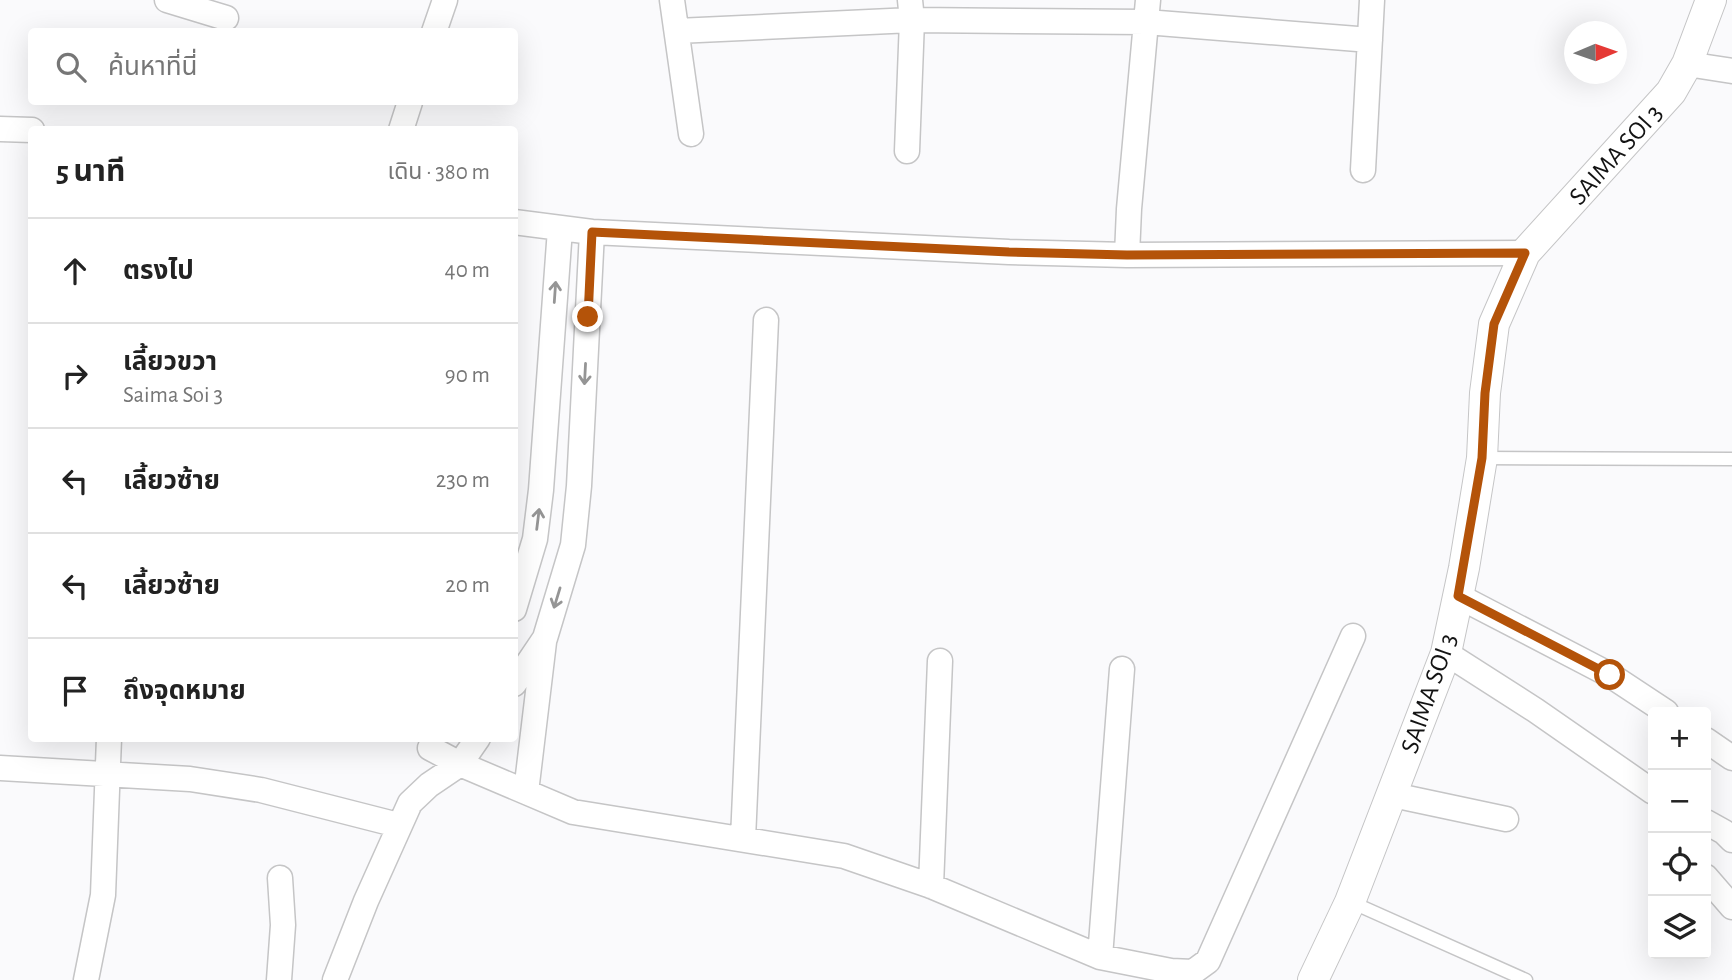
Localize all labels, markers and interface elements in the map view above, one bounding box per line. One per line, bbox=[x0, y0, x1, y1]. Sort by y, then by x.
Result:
north arrow bbox=[1564, 21, 1627, 84]
search box bbox=[28, 28, 518, 105]
icon: search bbox=[52, 48, 90, 86]
text: ค้นหาที่นี่ bbox=[108, 54, 198, 80]
street label: SAIMA SOI 3 bbox=[1564, 100, 1667, 210]
text: 5 นาที bbox=[56, 157, 125, 187]
text: เดิน · 380 m bbox=[388, 161, 490, 184]
icon: ahead bbox=[56, 252, 94, 290]
text: ตรงไป bbox=[123, 258, 194, 284]
text: 40 m bbox=[445, 259, 490, 282]
one-way arrow bbox=[549, 282, 562, 304]
route end bbox=[572, 301, 603, 332]
text: เลี้ยวขวา bbox=[123, 349, 217, 375]
icon: right bbox=[56, 357, 94, 395]
one-way arrow bbox=[578, 362, 591, 384]
text: 90 m bbox=[445, 364, 490, 387]
text: Saima Soi 3 bbox=[123, 384, 223, 407]
icon: left bbox=[56, 462, 94, 500]
text: เลี้ยวซ้าย bbox=[123, 468, 220, 494]
text: 230 m bbox=[436, 469, 490, 492]
one-way arrow bbox=[531, 508, 544, 531]
icon: left bbox=[56, 567, 94, 605]
text: เลี้ยวซ้าย bbox=[123, 573, 220, 599]
text: 20 m bbox=[445, 574, 490, 597]
one-way arrow bbox=[549, 587, 562, 609]
street label: SAIMA SOI 3 bbox=[1396, 630, 1462, 757]
route start bbox=[1594, 659, 1625, 690]
icon: arrive bbox=[56, 672, 94, 710]
text: ถึงจุดหมาย bbox=[123, 678, 246, 704]
map controls bbox=[1648, 707, 1711, 959]
button: + bbox=[1648, 707, 1711, 770]
button: − bbox=[1648, 770, 1711, 833]
button: locate bbox=[1648, 833, 1711, 896]
button: layers bbox=[1648, 896, 1711, 959]

